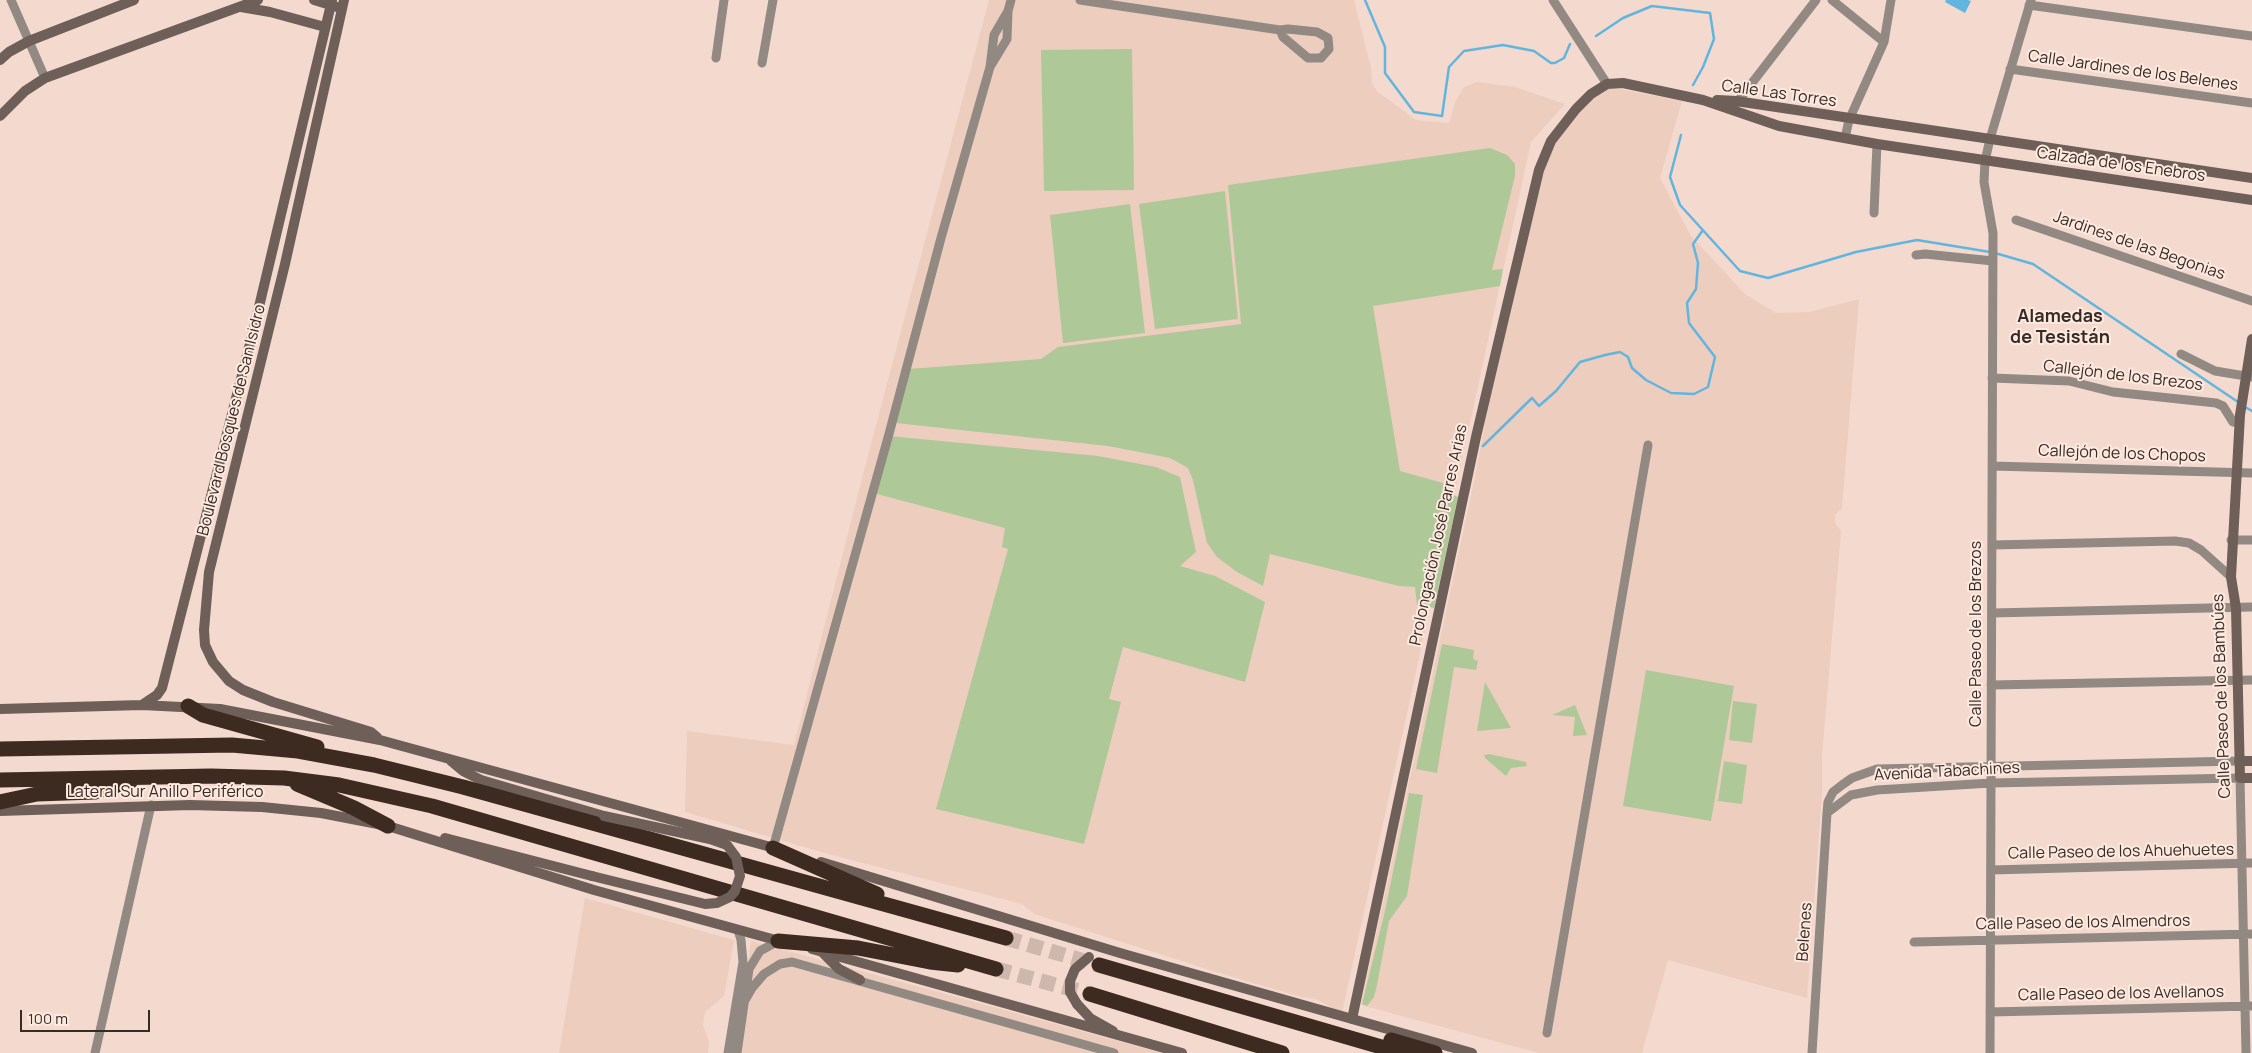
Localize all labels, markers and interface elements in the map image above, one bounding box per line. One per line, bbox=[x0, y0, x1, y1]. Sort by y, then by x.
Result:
street label: Calle Jardines de los Belenes bbox=[2027, 47, 2239, 95]
street label: Calle Las Torres bbox=[1720, 76, 1838, 112]
street label: Calzada de los Enebros bbox=[2035, 144, 2207, 186]
street label: Jardines de las Begonias bbox=[2051, 208, 2227, 284]
street label: Boulevard Bosques de San Isidro bbox=[194, 302, 270, 538]
district label: Alamedas de Tesistán bbox=[2010, 306, 2110, 348]
street label: Callejón de los Brezos bbox=[2042, 357, 2204, 395]
street label: Prolongación José Parres Arias bbox=[1406, 423, 1472, 647]
street label: Callejón de los Chopos bbox=[2038, 441, 2206, 467]
street label: Calle Paseo de los Brezos bbox=[1967, 541, 1987, 727]
street label: Calle Paseo de los Bambúes bbox=[2209, 593, 2235, 799]
street label: Avenida Tabachines bbox=[1874, 759, 2020, 785]
street label: Lateral Sur Anillo Periférico bbox=[67, 783, 263, 803]
street label: Calle Paseo de los Ahuehuetes bbox=[2008, 840, 2234, 864]
street label: Belenes bbox=[1793, 902, 1817, 962]
street label: Calle Paseo de los Almendros bbox=[1976, 912, 2190, 934]
street label: Calle Paseo de los Avellanos bbox=[2018, 983, 2224, 1005]
scale bar bbox=[22, 1000, 152, 1032]
text: 100 m bbox=[28, 1008, 68, 1029]

